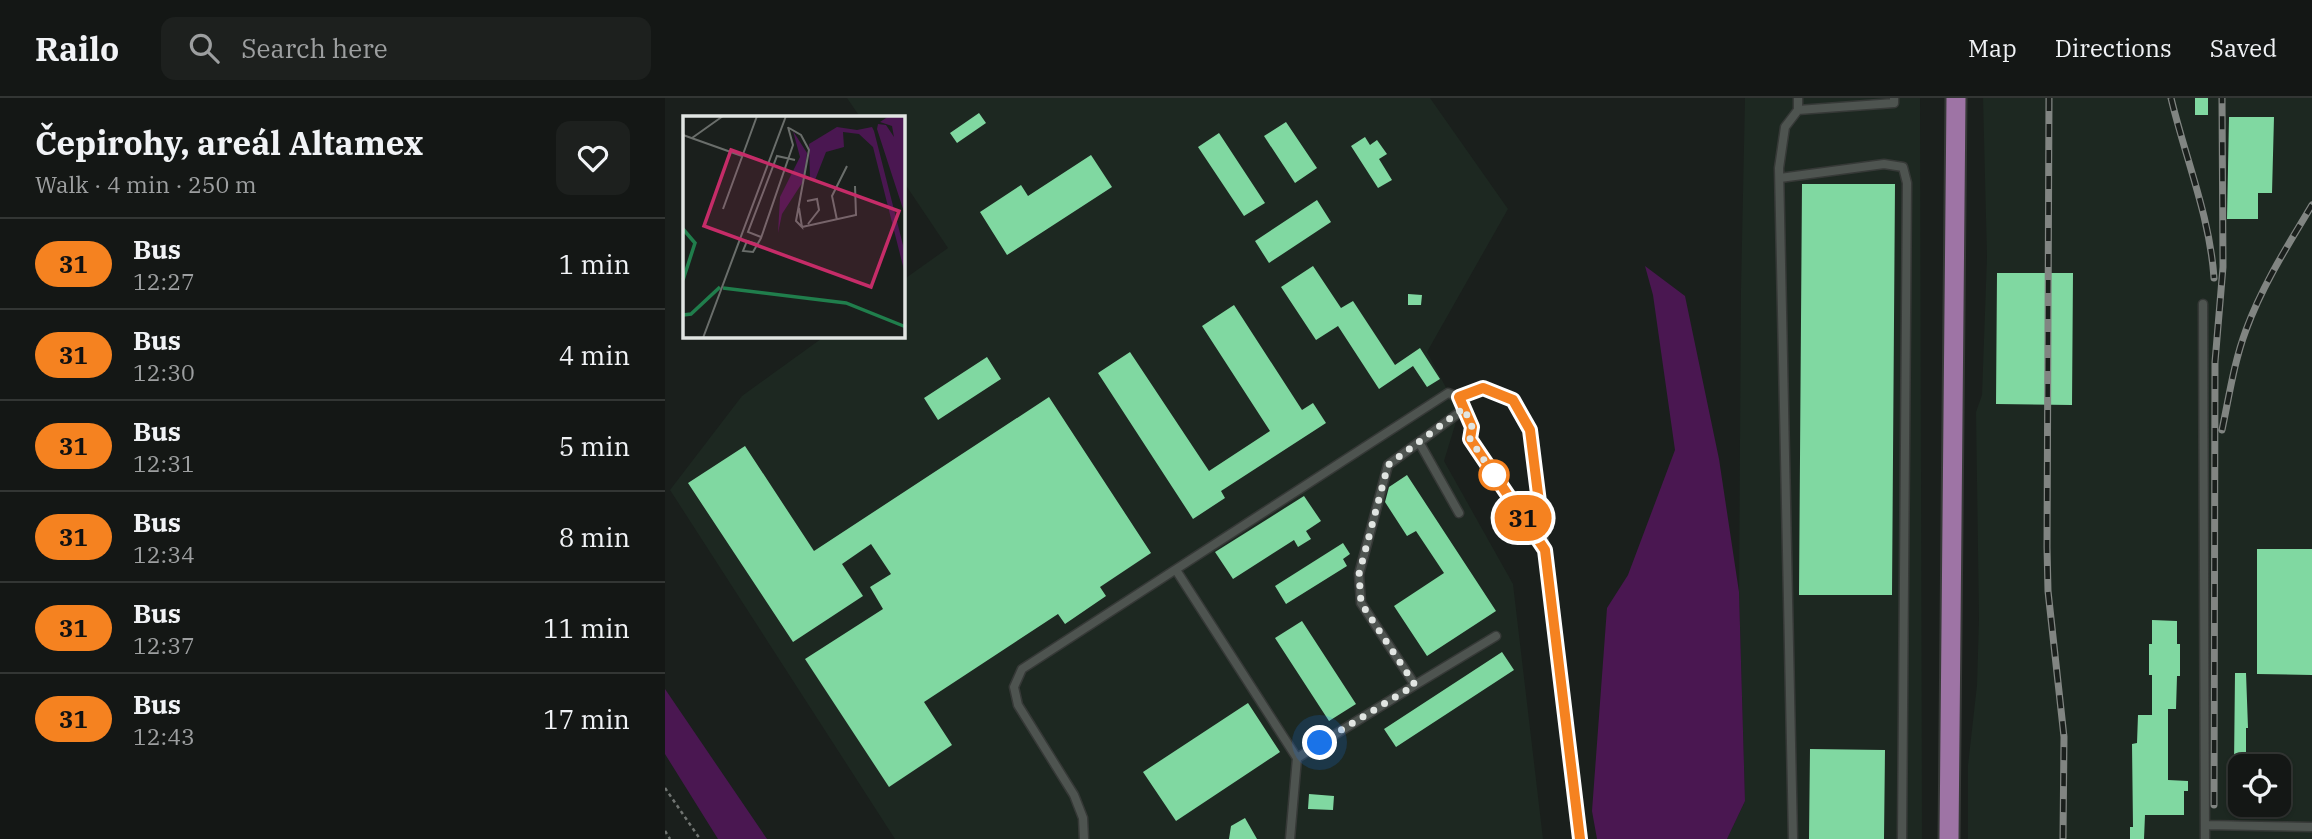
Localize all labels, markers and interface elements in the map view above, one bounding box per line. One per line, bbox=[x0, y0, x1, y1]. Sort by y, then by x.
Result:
search box bbox=[161, 17, 651, 80]
text: Railo bbox=[35, 27, 119, 70]
icon: search bbox=[185, 29, 223, 67]
text: Search here bbox=[241, 31, 388, 65]
text: Map bbox=[1968, 32, 2017, 64]
text: Directions bbox=[2055, 32, 2172, 64]
text: Saved bbox=[2210, 32, 2277, 64]
inset map bbox=[683, 116, 905, 338]
text: Čepirohy, areál Altamex bbox=[35, 121, 423, 164]
button: heart bbox=[556, 121, 630, 195]
text: Walk · 4 min · 250 m bbox=[35, 169, 257, 199]
text: Bus bbox=[133, 232, 181, 266]
text: 1 min bbox=[559, 247, 630, 281]
text: 31 bbox=[59, 248, 88, 280]
text: 12:27 bbox=[133, 266, 195, 296]
text: Bus bbox=[133, 323, 181, 357]
text: 4 min bbox=[559, 338, 630, 372]
text: 31 bbox=[59, 339, 88, 371]
text: 12:30 bbox=[133, 357, 195, 387]
text: Bus bbox=[133, 414, 181, 448]
text: 5 min bbox=[559, 429, 630, 463]
text: 31 bbox=[59, 430, 88, 462]
text: 12:31 bbox=[133, 448, 195, 478]
unlabelled marker bbox=[1479, 460, 1509, 490]
line badge: 31 bbox=[1491, 495, 1554, 541]
text: 31 bbox=[1509, 502, 1537, 534]
text: Bus bbox=[133, 505, 181, 539]
text: 8 min bbox=[559, 520, 630, 554]
text: 31 bbox=[59, 521, 88, 553]
text: 12:34 bbox=[133, 539, 195, 569]
text: Bus bbox=[133, 596, 181, 630]
text: 11 min bbox=[543, 611, 630, 645]
text: 31 bbox=[59, 612, 88, 644]
text: 12:37 bbox=[133, 630, 195, 660]
text: Bus bbox=[133, 687, 181, 721]
text: 17 min bbox=[543, 702, 630, 736]
text: 31 bbox=[59, 703, 88, 735]
text: 12:43 bbox=[133, 721, 195, 751]
your location bbox=[1302, 725, 1337, 760]
map controls bbox=[2228, 754, 2291, 817]
button: locate bbox=[2228, 754, 2291, 817]

